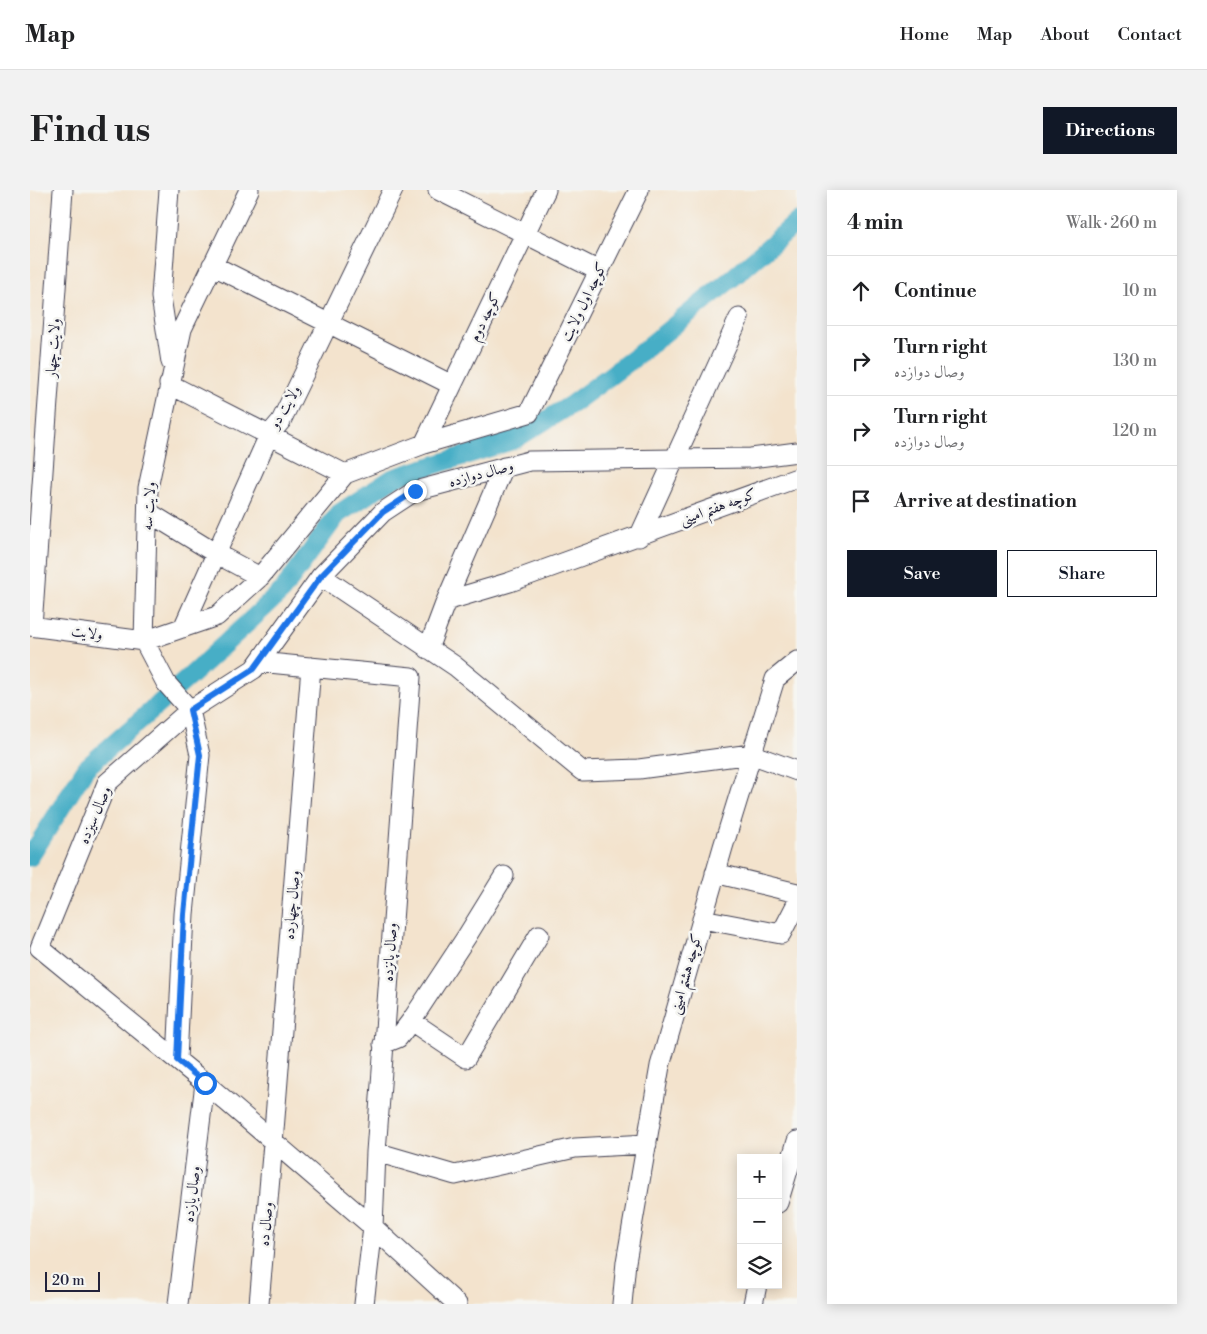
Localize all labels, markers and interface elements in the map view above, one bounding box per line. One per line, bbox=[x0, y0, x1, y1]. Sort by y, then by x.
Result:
text: Map bbox=[25, 20, 75, 50]
text: Home bbox=[900, 23, 949, 46]
text: Map bbox=[977, 23, 1013, 46]
text: About bbox=[1041, 23, 1090, 46]
text: Contact bbox=[1118, 23, 1182, 46]
button: Directions bbox=[1043, 107, 1177, 154]
text: Find us bbox=[30, 109, 150, 152]
text: 4 min bbox=[847, 210, 903, 236]
text: Walk · 260 m bbox=[1066, 213, 1157, 233]
street label: کوچه اول ولایت bbox=[557, 259, 612, 345]
icon: ahead bbox=[847, 277, 875, 305]
text: Continue bbox=[894, 279, 977, 303]
text: 10 m bbox=[1123, 281, 1157, 301]
street label: کوچه دوم bbox=[465, 289, 508, 346]
street label: ولایت چهار bbox=[41, 317, 65, 380]
text: Turn right bbox=[894, 335, 987, 359]
icon: right bbox=[847, 347, 875, 375]
text: 130 m bbox=[1113, 351, 1157, 371]
text: وصال دوازده bbox=[894, 362, 965, 382]
street label: ولایت دو bbox=[264, 382, 305, 434]
text: Turn right bbox=[894, 405, 987, 429]
icon: right bbox=[847, 417, 875, 445]
text: 120 m bbox=[1113, 421, 1157, 441]
text: وصال دوازده bbox=[894, 432, 965, 452]
street label: وصال دوازده bbox=[447, 456, 515, 492]
route end bbox=[404, 480, 427, 503]
street label: ولایت سه bbox=[138, 481, 160, 531]
street label: کوچه هفتم امینی bbox=[677, 484, 761, 534]
icon: arrive bbox=[847, 487, 875, 515]
text: Arrive at destination bbox=[894, 489, 1077, 513]
button: Save bbox=[847, 550, 997, 597]
button: Share bbox=[1007, 550, 1157, 597]
street label: ولایت bbox=[70, 621, 104, 645]
street label: وصال سیزده bbox=[74, 783, 116, 847]
street label: وصال چهارده bbox=[280, 870, 304, 940]
street label: وصال پانزده bbox=[378, 922, 403, 982]
street label: کوچه هشتم امینی bbox=[665, 931, 711, 1018]
route start bbox=[194, 1072, 217, 1095]
map controls bbox=[737, 1154, 782, 1289]
button: + bbox=[737, 1154, 782, 1199]
street label: وصال یازده bbox=[179, 1165, 205, 1223]
button: − bbox=[737, 1199, 782, 1244]
street label: وصال ده bbox=[255, 1201, 277, 1247]
button: layers bbox=[737, 1244, 782, 1289]
scale bar bbox=[45, 1269, 100, 1292]
text: 20 m bbox=[52, 1272, 84, 1290]

